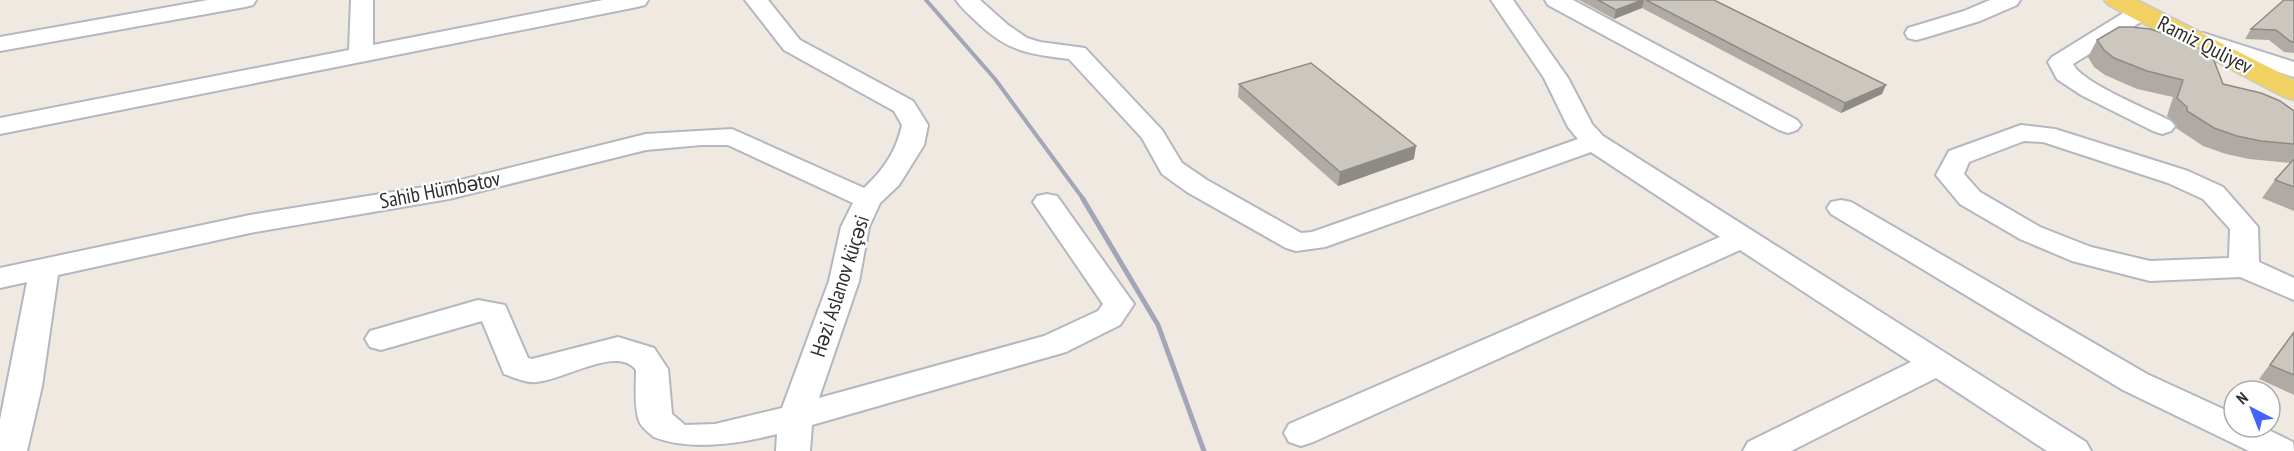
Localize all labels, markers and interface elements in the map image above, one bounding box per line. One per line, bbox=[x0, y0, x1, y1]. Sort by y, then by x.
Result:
street label: Ramiz Quliyev bbox=[2153, 9, 2258, 80]
street label: Sahib Hümbətov bbox=[377, 164, 503, 214]
street label: Həzi Aslanov küçəsi bbox=[804, 212, 875, 360]
north arrow bbox=[2222, 379, 2282, 439]
text: N bbox=[2232, 388, 2252, 408]

